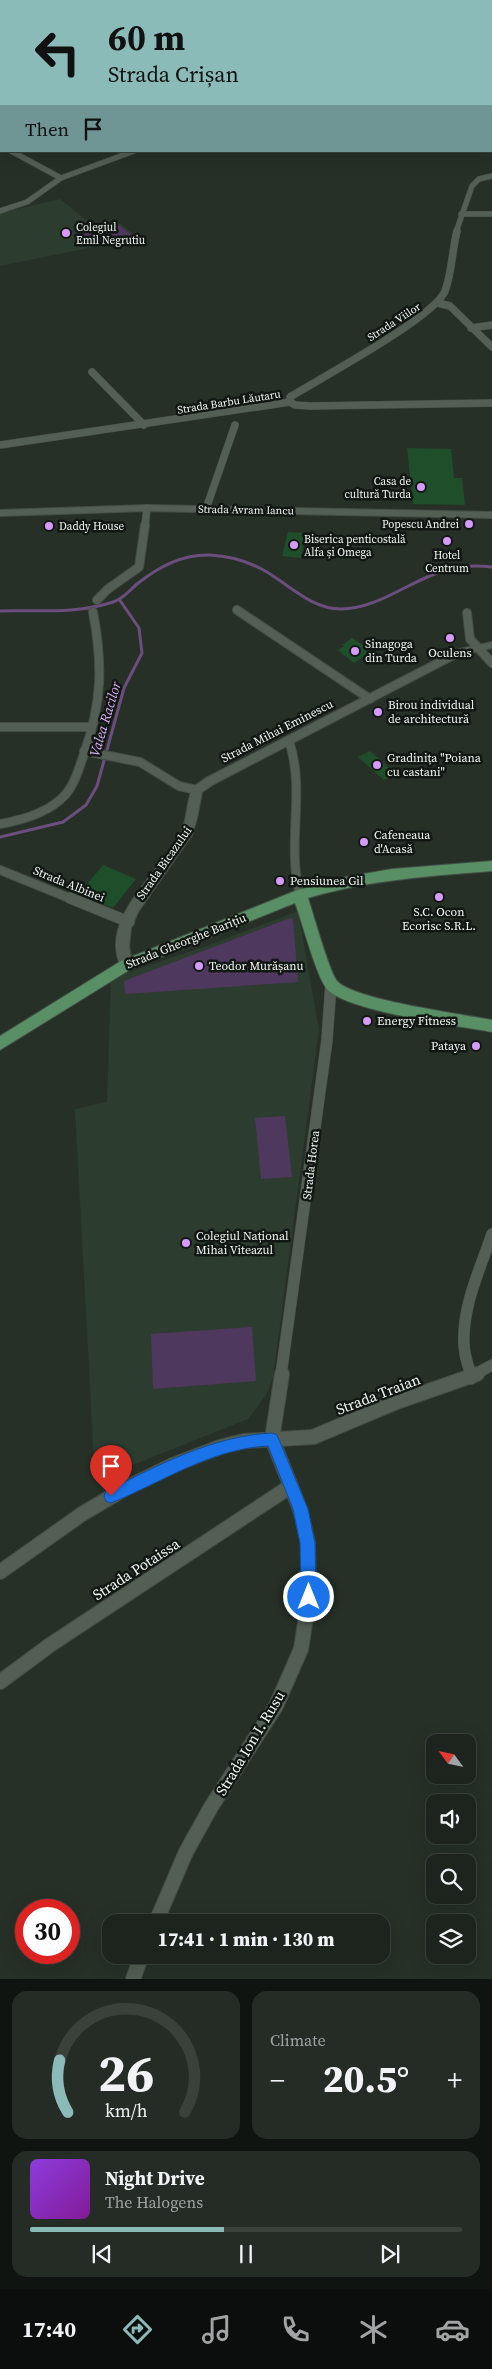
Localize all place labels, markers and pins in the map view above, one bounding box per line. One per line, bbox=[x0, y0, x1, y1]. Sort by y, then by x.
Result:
place label: Colegiul Emil Negrutiu bbox=[76, 220, 146, 248]
marker: Colegiul Emil Negrutiu bbox=[60, 227, 72, 239]
place label: Casa de cultură Turda bbox=[344, 474, 411, 502]
marker: Casa de cultură Turda bbox=[415, 481, 427, 493]
place label: Popescu Andrei bbox=[382, 517, 459, 532]
marker: Popescu Andrei bbox=[463, 518, 475, 530]
place label: Daddy House bbox=[59, 519, 125, 534]
marker: Daddy House bbox=[43, 520, 55, 532]
place label: Biserica penticostală Alfa și Omega bbox=[304, 532, 406, 560]
marker: Hotel Centrum bbox=[441, 535, 453, 547]
marker: Biserica penticostală Alfa și Omega bbox=[288, 539, 300, 551]
place label: Hotel Centrum bbox=[425, 548, 469, 576]
marker: Oculens bbox=[444, 632, 456, 644]
place label: Sinagoga din Turda bbox=[365, 636, 418, 666]
marker: Sinagoga din Turda bbox=[349, 645, 361, 657]
place label: Oculens bbox=[428, 645, 472, 661]
place label: Birou individual de architectură bbox=[388, 697, 475, 727]
marker: Birou individual de architectură bbox=[372, 706, 384, 718]
place label: Gradinița "Poiana cu castani" bbox=[387, 750, 482, 780]
marker: Gradinița "Poiana cu castani" bbox=[371, 759, 383, 771]
place label: Cafeneaua d'Acasă bbox=[374, 827, 431, 857]
marker: Cafeneaua d'Acasă bbox=[358, 836, 370, 848]
place label: Pensiunea Gil bbox=[290, 873, 364, 889]
marker: Pensiunea Gil bbox=[274, 875, 286, 887]
marker: S.C. Ocon Ecorisc S.R.L. bbox=[433, 891, 445, 903]
place label: S.C. Ocon Ecorisc S.R.L. bbox=[402, 904, 476, 934]
place label: Teodor Murășanu bbox=[209, 958, 303, 974]
marker: Teodor Murășanu bbox=[193, 960, 205, 972]
place label: Energy Fitness bbox=[377, 1013, 456, 1029]
marker: Energy Fitness bbox=[361, 1015, 373, 1027]
place label: Pataya bbox=[431, 1038, 467, 1054]
marker: Pataya bbox=[470, 1040, 482, 1052]
place label: Colegiul Național Mihai Viteazul bbox=[196, 1228, 289, 1258]
marker: Colegiul Național Mihai Viteazul bbox=[180, 1237, 192, 1249]
pin bbox=[90, 1445, 132, 1496]

